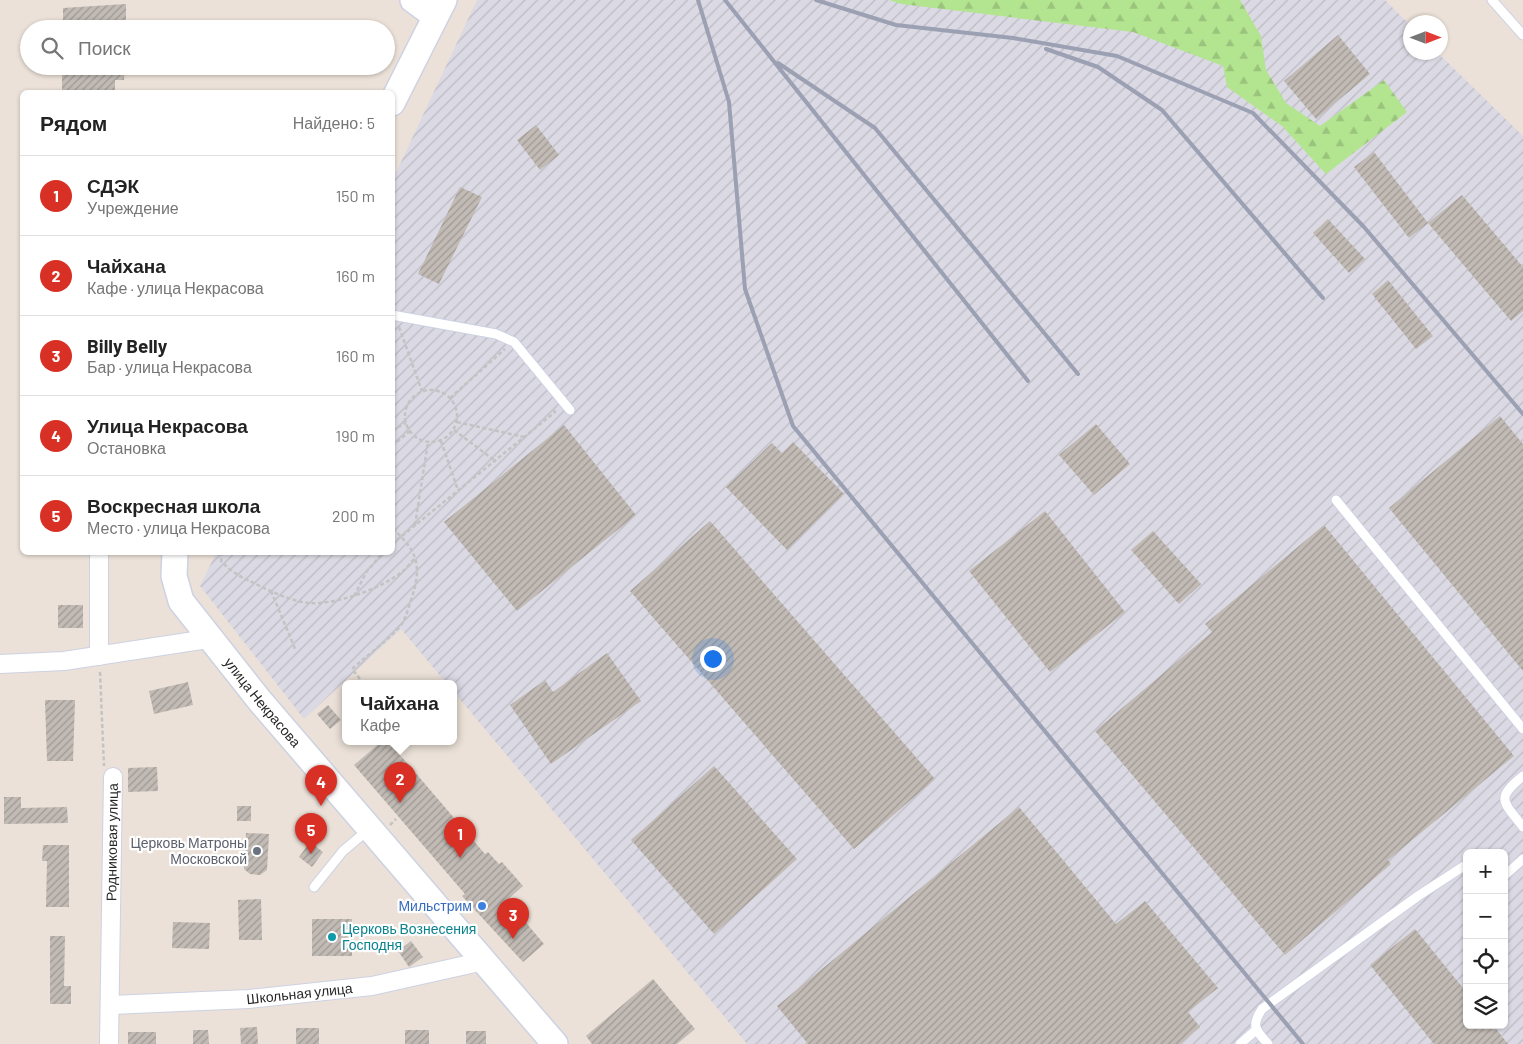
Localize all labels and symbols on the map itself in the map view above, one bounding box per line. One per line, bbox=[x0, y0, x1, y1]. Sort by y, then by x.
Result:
north arrow bbox=[1403, 15, 1448, 60]
your location bbox=[700, 646, 726, 672]
street label: улица Некрасова bbox=[221, 654, 305, 750]
pin: 2 bbox=[384, 762, 416, 803]
pin: 4 bbox=[305, 765, 337, 806]
street label: Родниковая улица bbox=[102, 783, 121, 901]
pin: 5 bbox=[295, 813, 327, 854]
pin: 1 bbox=[444, 817, 476, 858]
place label: Церковь Матроны Московской bbox=[130, 834, 247, 867]
marker: Церковь Матроны Московской bbox=[251, 845, 263, 857]
place label: Мильстрим bbox=[398, 897, 472, 914]
pin: 3 bbox=[497, 898, 529, 939]
marker: Мильстрим bbox=[476, 900, 488, 912]
place label: Церковь Вознесения Господня bbox=[342, 920, 476, 953]
marker: Церковь Вознесения Господня bbox=[326, 931, 338, 943]
street label: Школьная улица bbox=[246, 979, 354, 1007]

